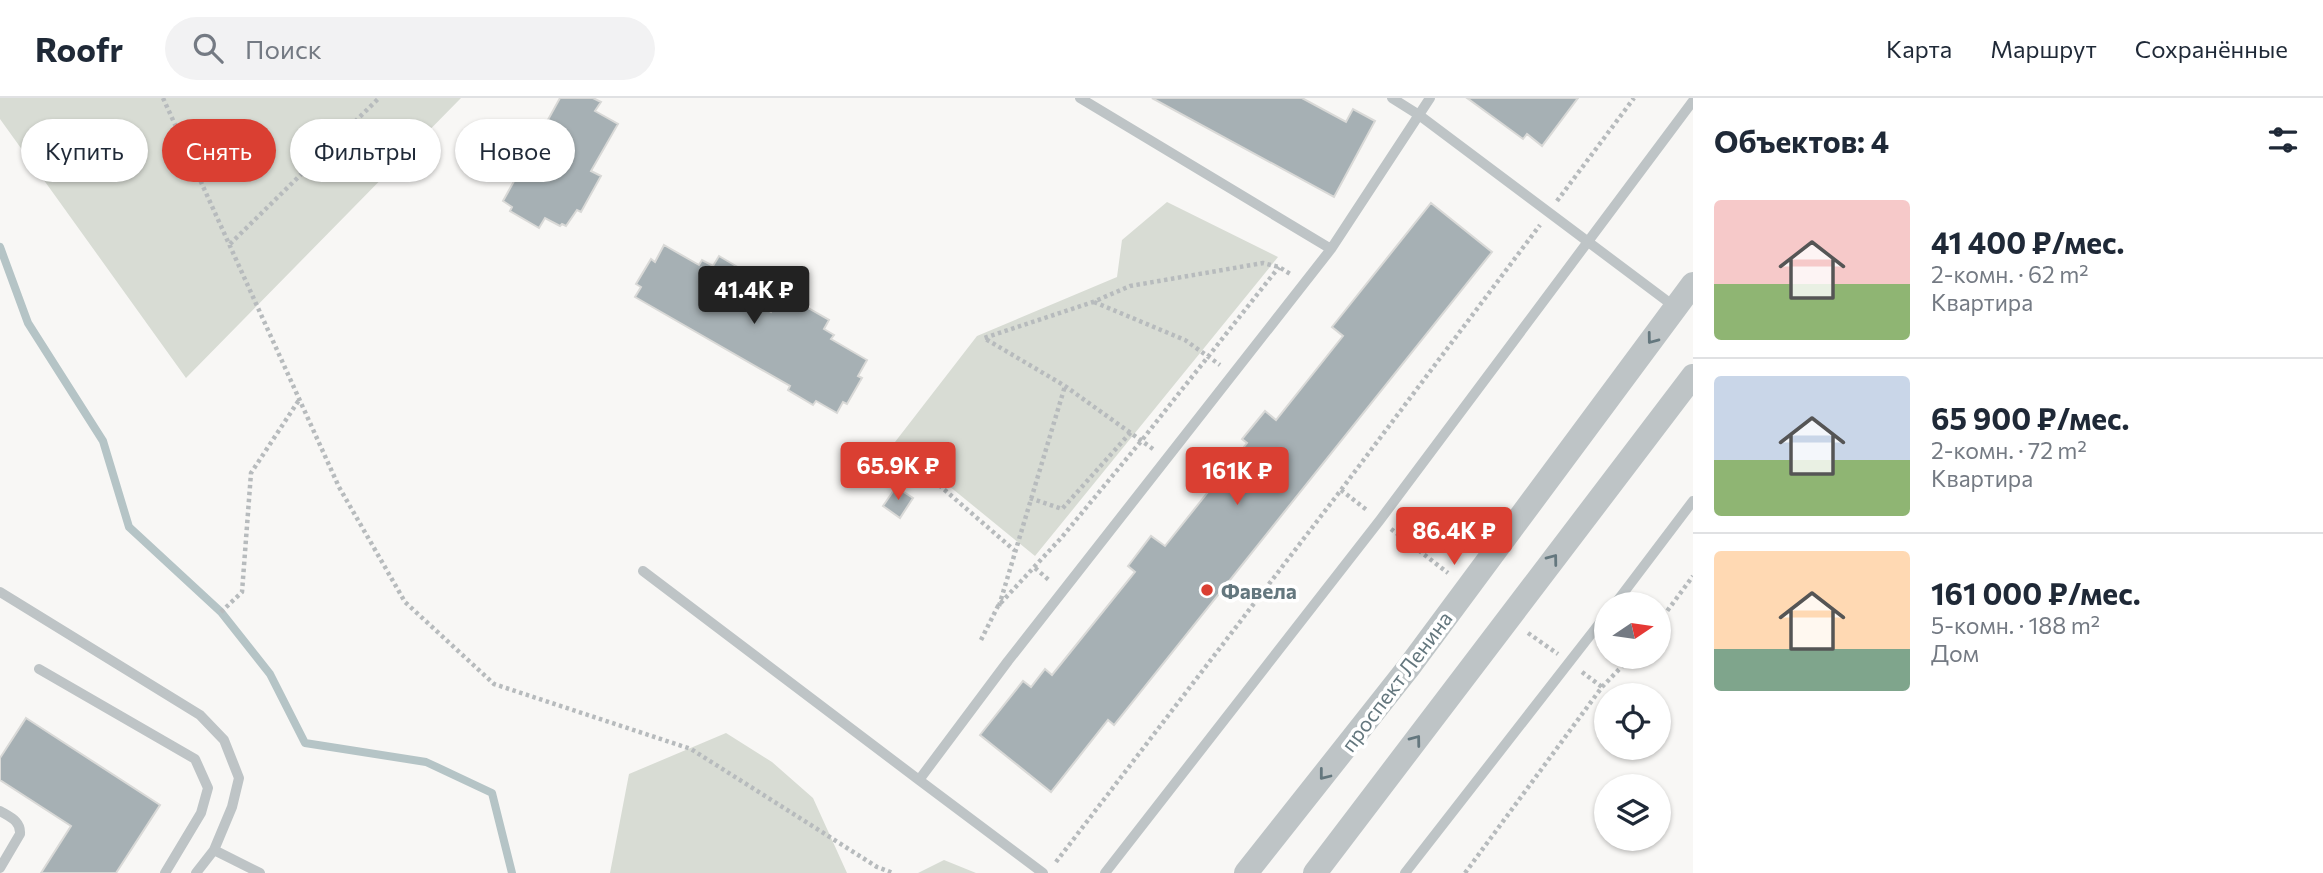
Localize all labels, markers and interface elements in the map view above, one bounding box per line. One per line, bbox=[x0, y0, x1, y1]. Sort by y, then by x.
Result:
search box bbox=[165, 17, 655, 80]
text: Roofr bbox=[35, 28, 123, 69]
icon: search bbox=[189, 29, 227, 67]
text: Поиск bbox=[245, 33, 322, 64]
text: Карта bbox=[1886, 34, 1952, 63]
text: Маршрут bbox=[1990, 34, 2097, 63]
text: Сохранённые bbox=[2135, 34, 2288, 63]
chip: Купить bbox=[21, 119, 148, 182]
chip: Снять bbox=[162, 119, 276, 182]
chip: Фильтры bbox=[290, 119, 441, 182]
chip: Новое bbox=[455, 119, 575, 182]
icon: filters bbox=[2264, 121, 2302, 159]
text: Объектов: 4 bbox=[1714, 122, 1889, 159]
text: 41 400 ₽/мес. bbox=[1931, 223, 2125, 260]
icon: home bbox=[1770, 228, 1854, 312]
text: 2-комн. · 62 m² bbox=[1931, 260, 2088, 288]
pin: 41.4K ₽ bbox=[689, 266, 819, 326]
text: 41.4K ₽ bbox=[714, 275, 794, 303]
text: Квартира bbox=[1931, 288, 2033, 316]
one-way arrow bbox=[1648, 331, 1660, 344]
text: 65 900 ₽/мес. bbox=[1931, 399, 2130, 436]
icon: home bbox=[1770, 404, 1854, 488]
text: 2-комн. · 72 m² bbox=[1931, 436, 2087, 464]
pin: 65.9K ₽ bbox=[833, 442, 963, 502]
pin: 161K ₽ bbox=[1180, 448, 1294, 507]
text: 65.9K ₽ bbox=[857, 451, 939, 479]
text: 161K ₽ bbox=[1202, 456, 1272, 484]
text: Квартира bbox=[1931, 464, 2033, 492]
pin: 86.4K ₽ bbox=[1389, 508, 1519, 567]
text: 86.4K ₽ bbox=[1412, 516, 1496, 544]
one-way arrow bbox=[1545, 554, 1558, 567]
text: 161 000 ₽/мес. bbox=[1931, 574, 2141, 611]
place label: Фавела bbox=[1221, 578, 1297, 603]
icon: home bbox=[1770, 579, 1854, 663]
marker: Фавела bbox=[1199, 582, 1215, 598]
north arrow bbox=[1594, 592, 1671, 668]
map controls bbox=[1594, 592, 1671, 851]
street label: проспект Ленина bbox=[1335, 606, 1457, 756]
text: 5-комн. · 188 m² bbox=[1931, 611, 2100, 639]
text: Дом bbox=[1931, 639, 1979, 667]
button: locate bbox=[1594, 683, 1671, 760]
one-way arrow bbox=[1407, 736, 1420, 748]
one-way arrow bbox=[1319, 767, 1332, 780]
button: layers bbox=[1594, 774, 1671, 851]

